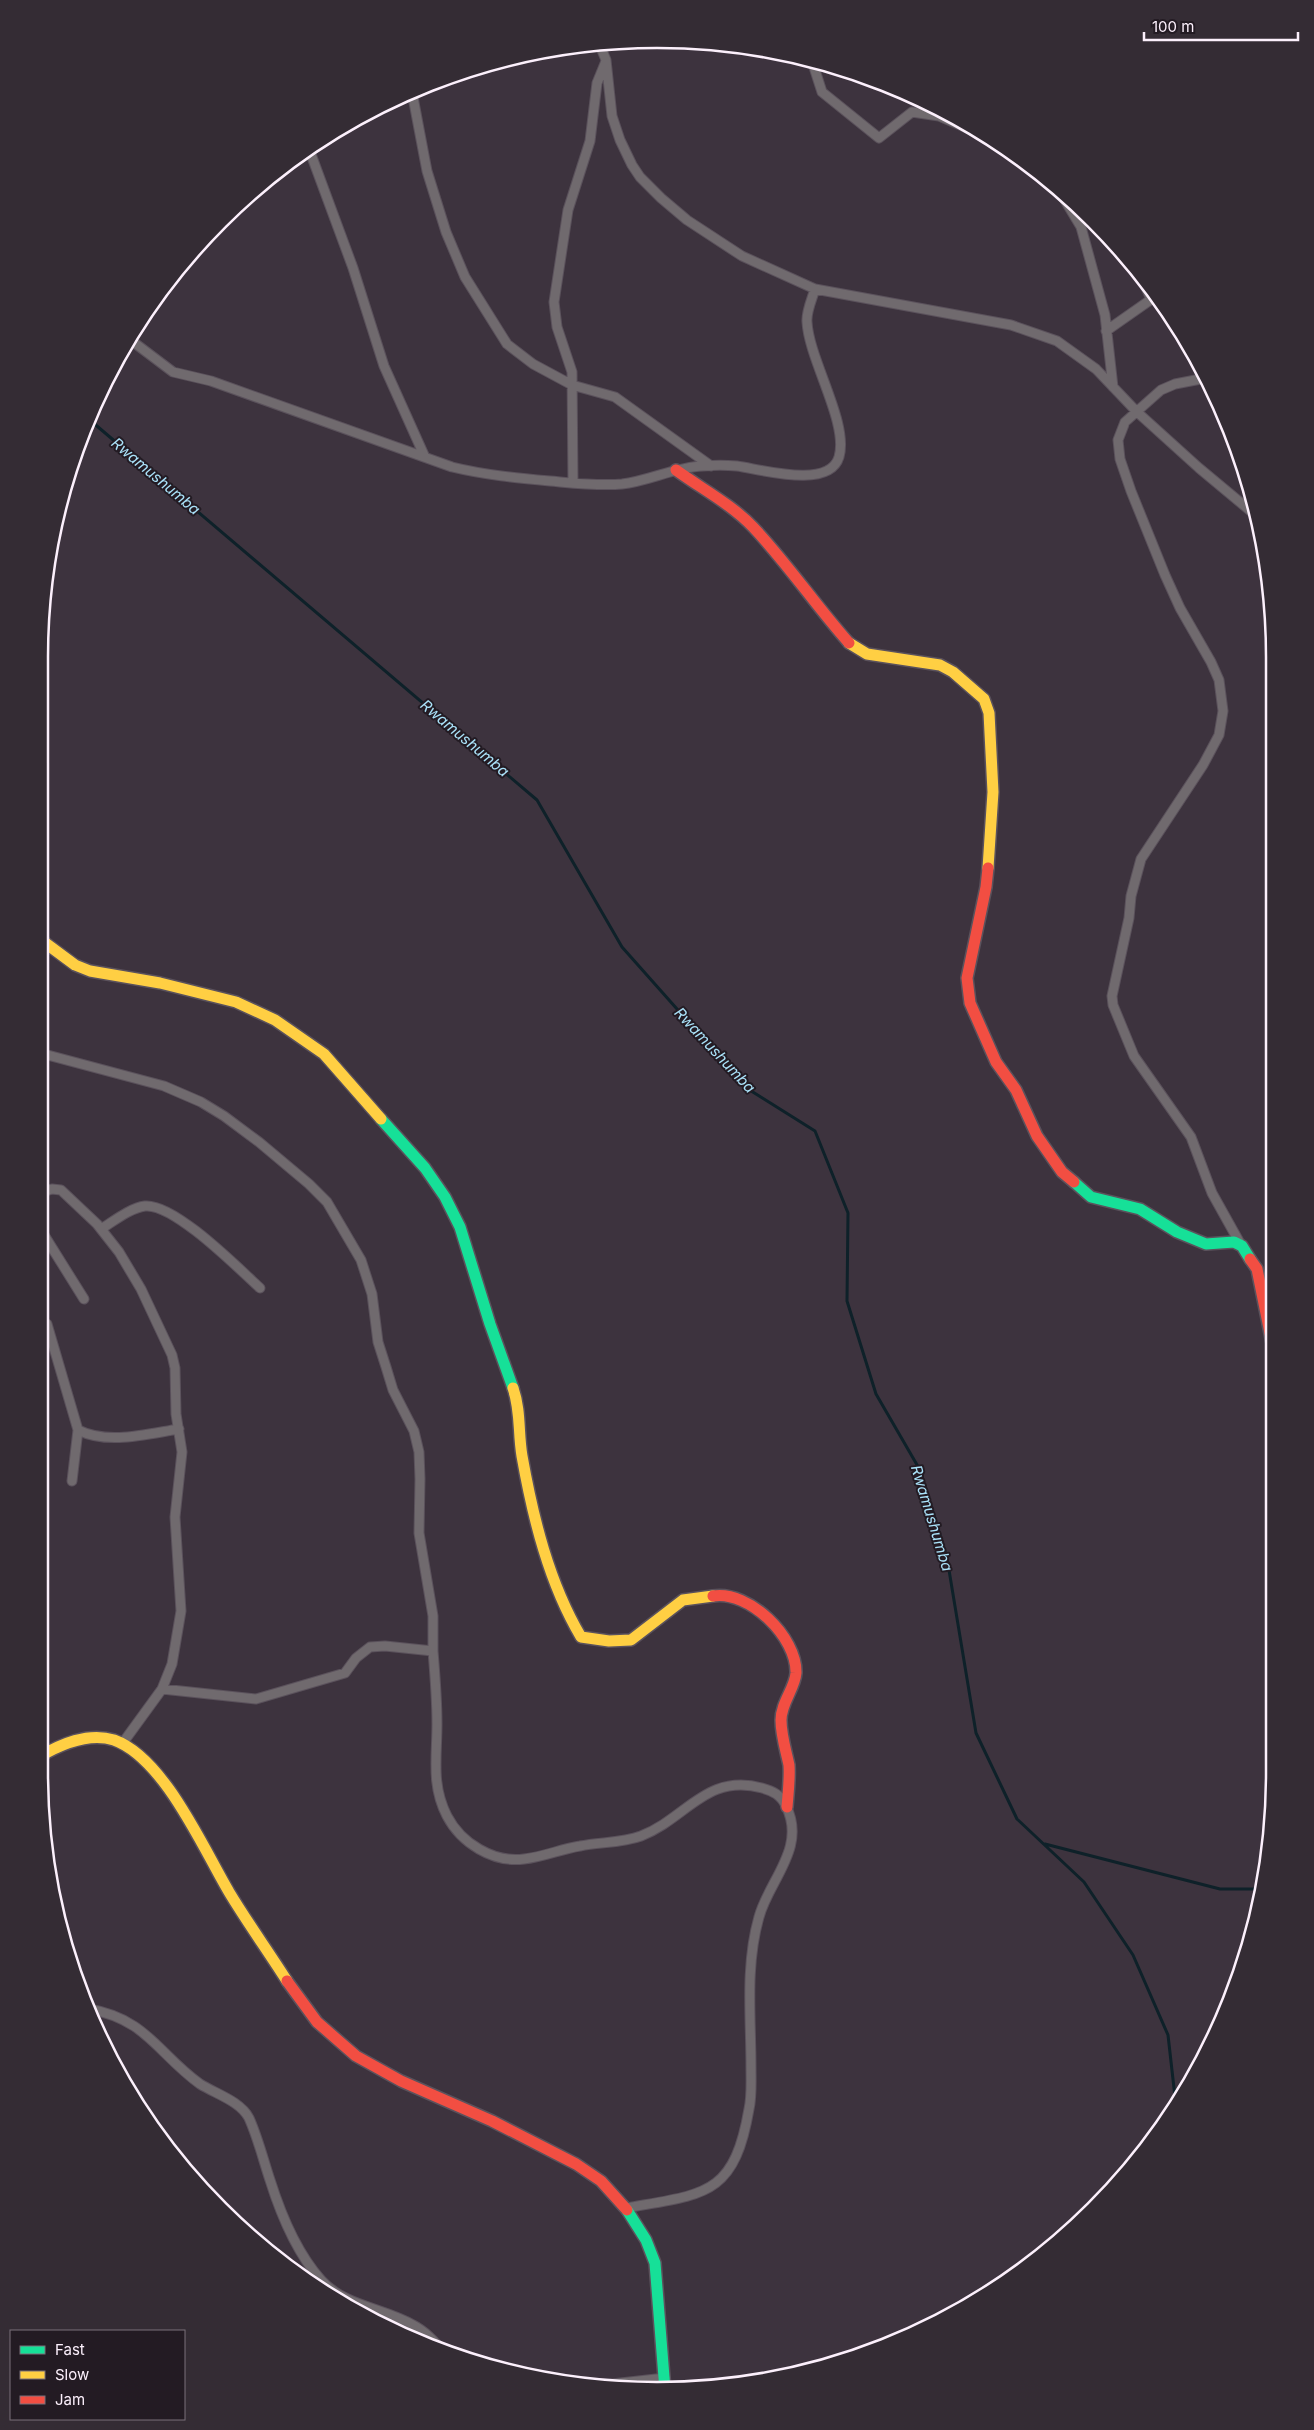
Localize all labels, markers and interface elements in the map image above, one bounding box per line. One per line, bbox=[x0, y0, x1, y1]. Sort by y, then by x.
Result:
scale bar bbox=[1144, 10, 1298, 42]
text: 100 m bbox=[1152, 17, 1194, 36]
water label: Rwamushumba bbox=[108, 433, 204, 519]
water label: Rwamushumba bbox=[417, 695, 513, 781]
water label: Rwamushumba bbox=[671, 1003, 759, 1097]
water label: Rwamushumba bbox=[907, 1463, 957, 1573]
legend bbox=[10, 2330, 185, 2420]
text: Fast bbox=[55, 2340, 85, 2359]
text: Slow bbox=[55, 2365, 89, 2384]
text: Jam bbox=[55, 2390, 85, 2409]

